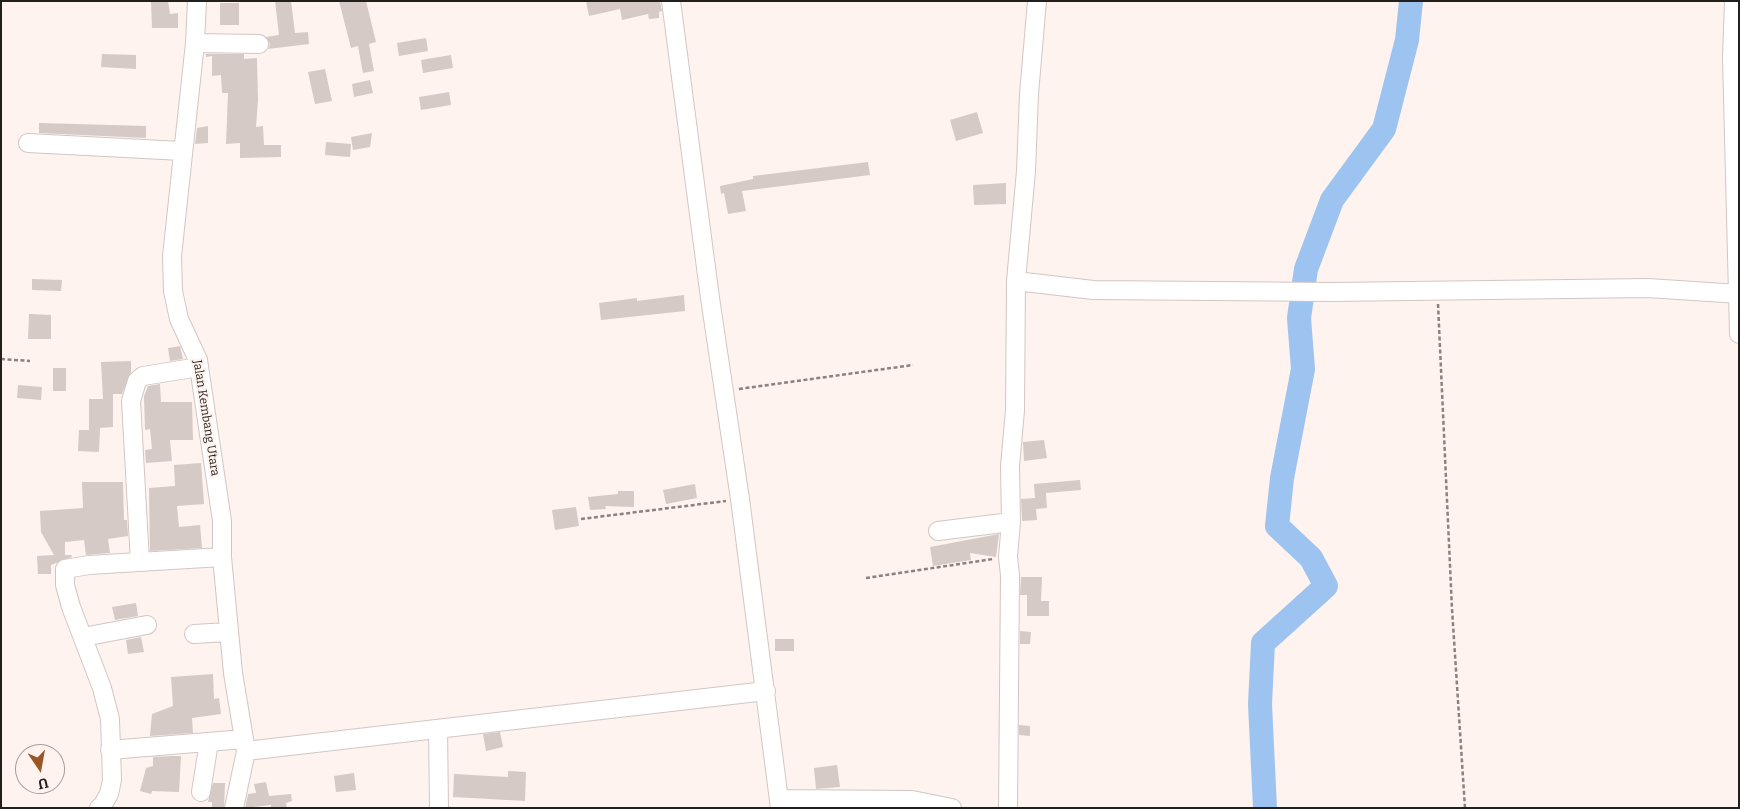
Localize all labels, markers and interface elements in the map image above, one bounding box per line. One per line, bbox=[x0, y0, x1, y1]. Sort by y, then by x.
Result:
street label: Jalan Kembang Utara bbox=[190, 359, 222, 477]
north arrow bbox=[15, 744, 65, 794]
text: U bbox=[36, 774, 50, 793]

